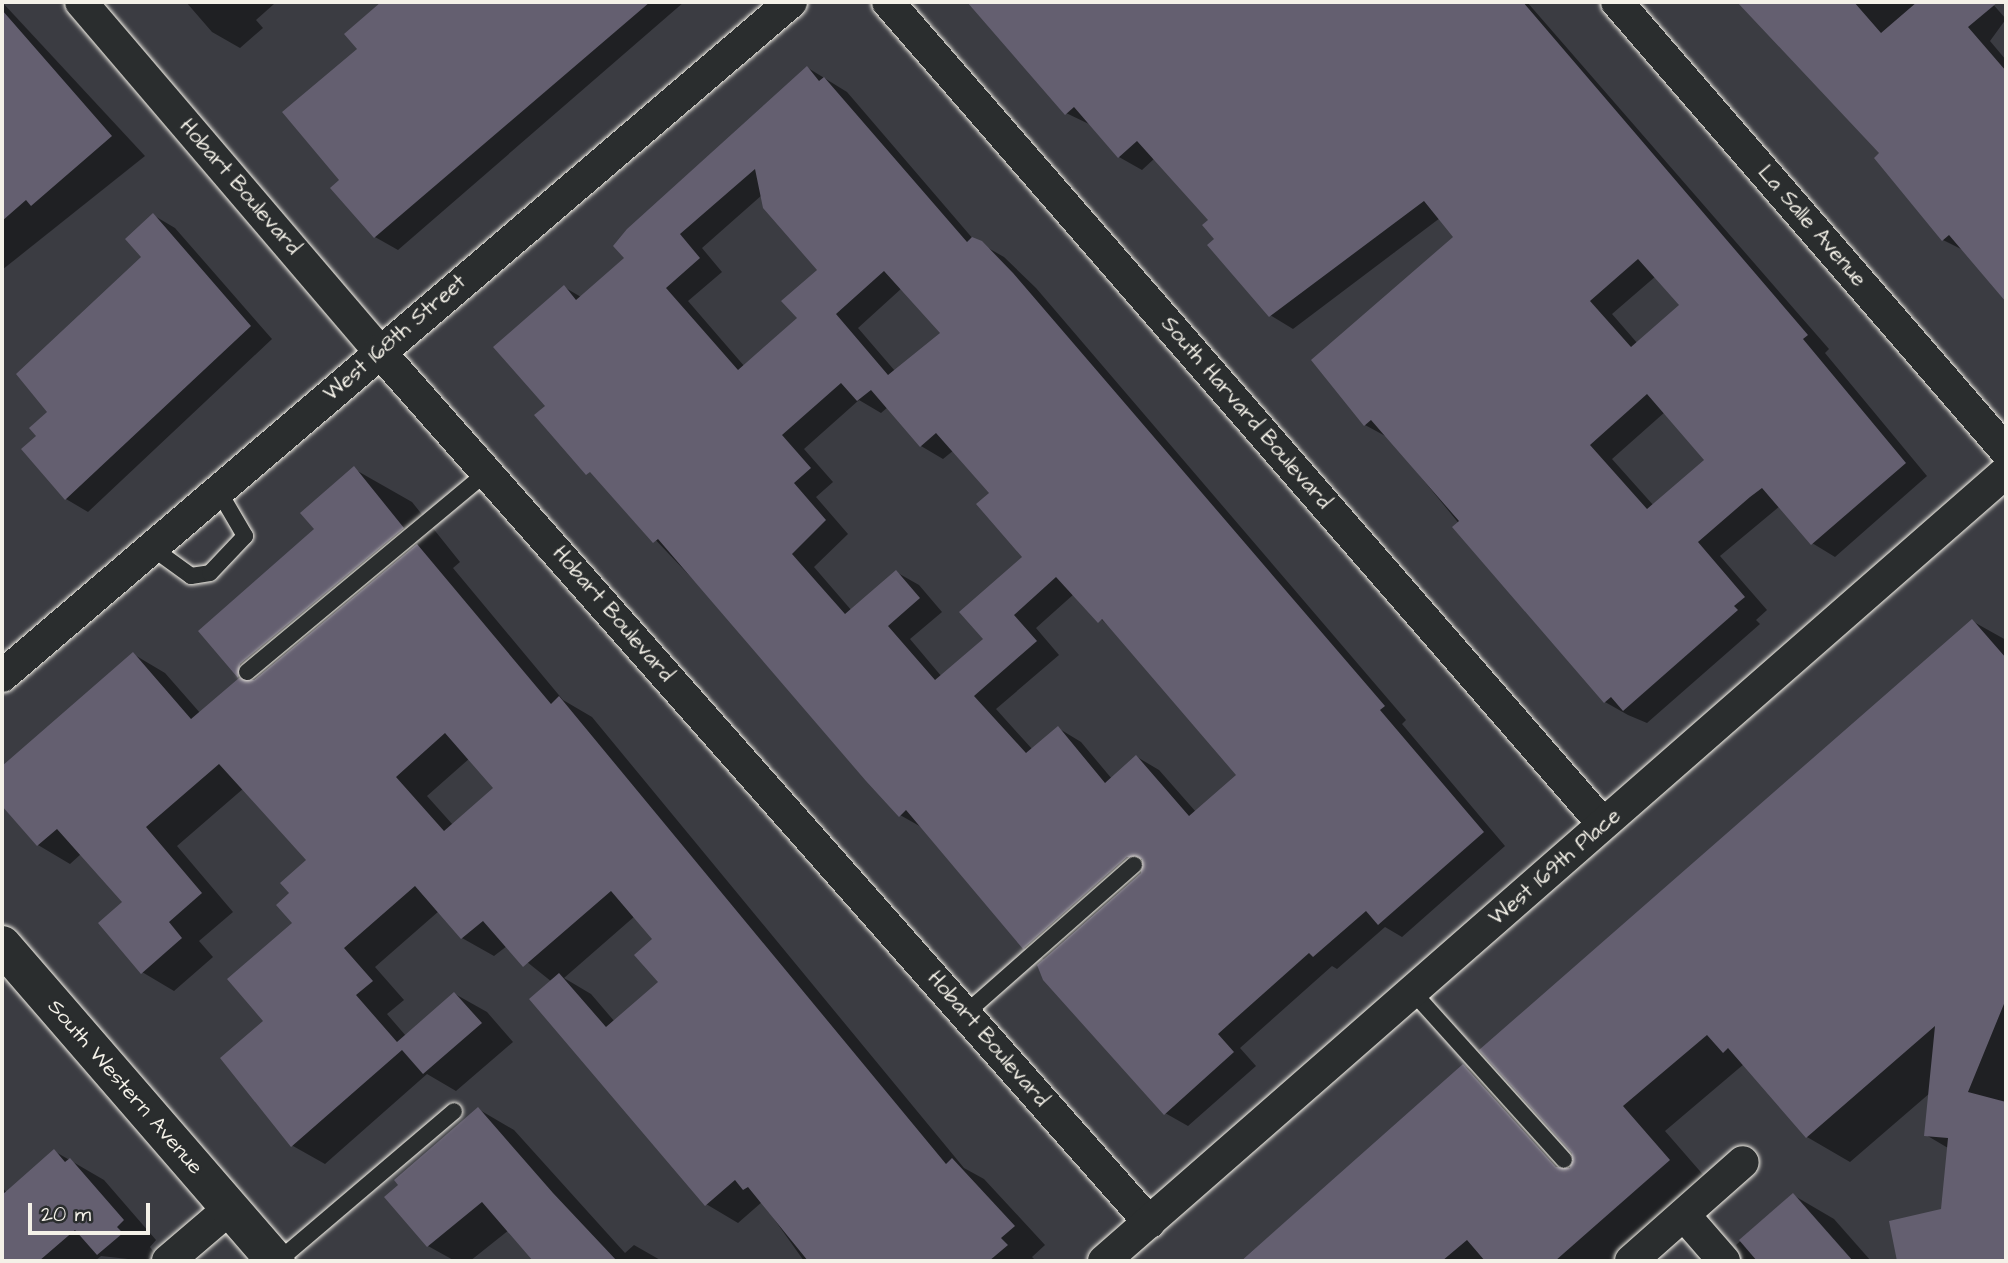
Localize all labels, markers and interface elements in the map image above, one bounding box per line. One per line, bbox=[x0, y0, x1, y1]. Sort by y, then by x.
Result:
street label: Hobart Boulevard bbox=[174, 114, 306, 260]
street label: La Salle Avenue bbox=[1752, 160, 1872, 292]
street label: West 168th Street bbox=[319, 269, 471, 407]
street label: South Harvard Boulevard bbox=[1156, 312, 1336, 514]
street label: Hobart Boulevard bbox=[547, 541, 679, 687]
street label: West 169th Place bbox=[1484, 803, 1626, 931]
street label: Hobart Boulevard bbox=[922, 966, 1054, 1112]
street label: South Western Avenue bbox=[42, 994, 208, 1180]
scale bar bbox=[32, 1190, 154, 1234]
text: 20 m bbox=[41, 1200, 91, 1229]

